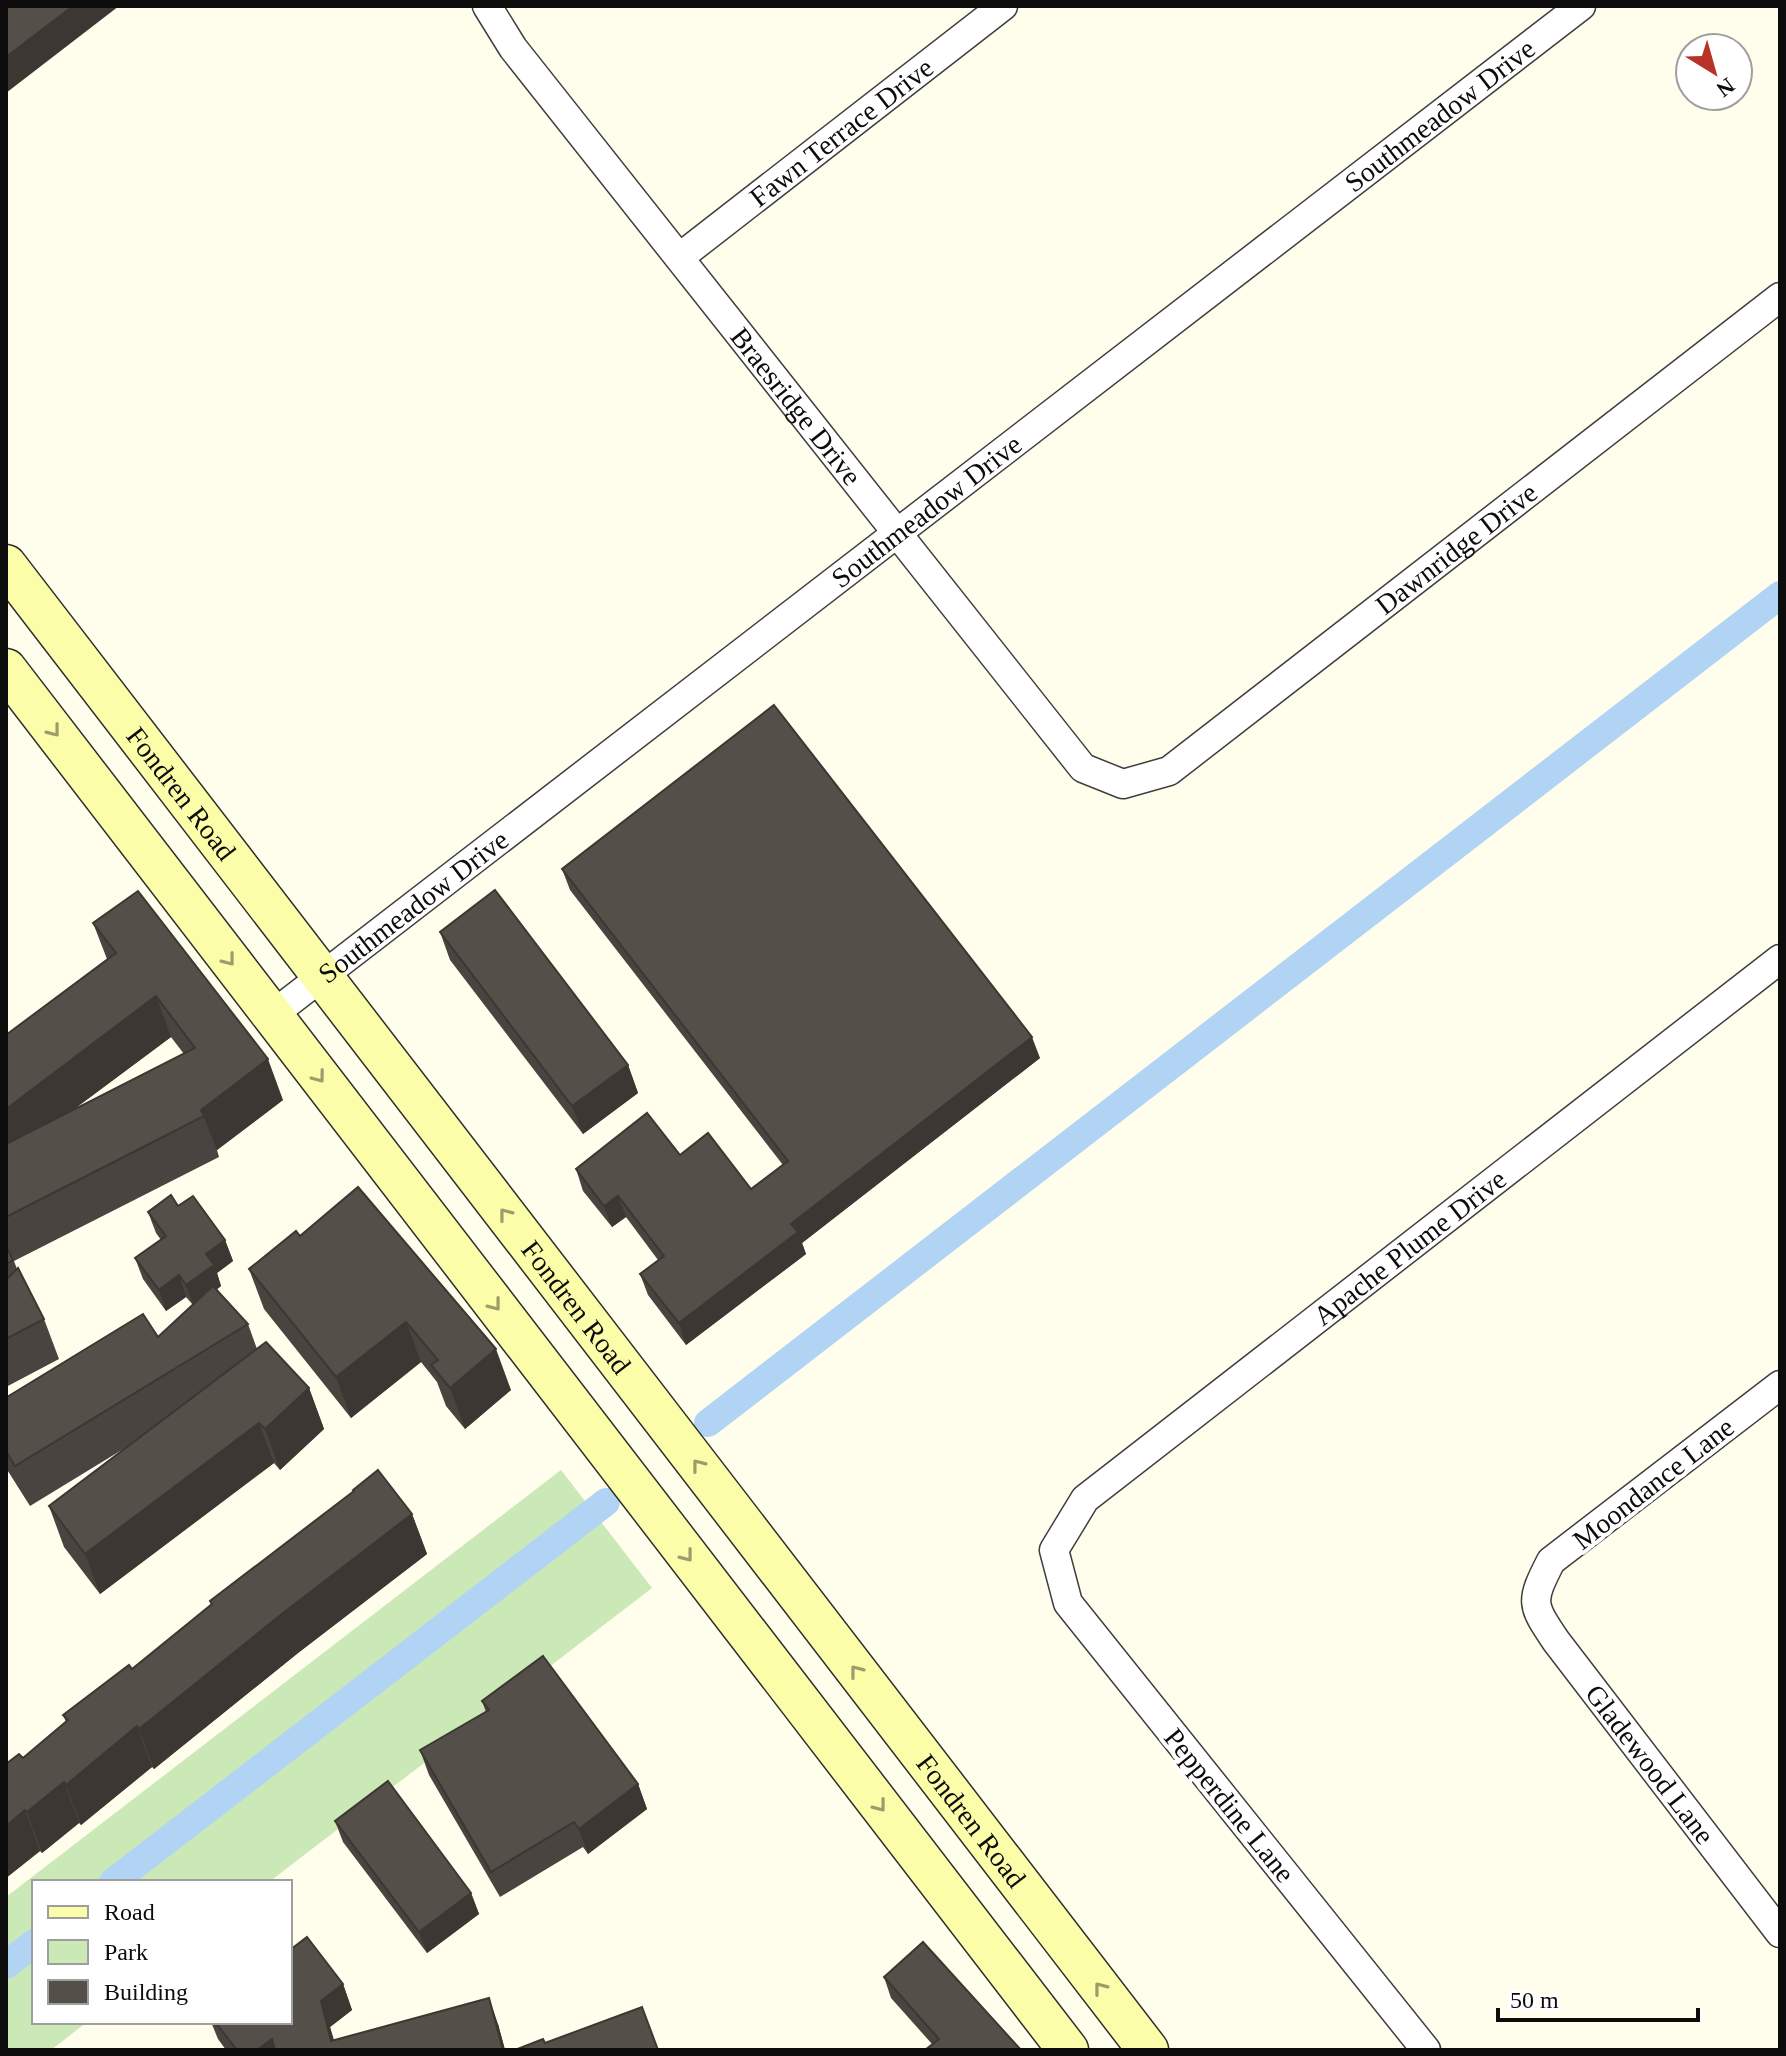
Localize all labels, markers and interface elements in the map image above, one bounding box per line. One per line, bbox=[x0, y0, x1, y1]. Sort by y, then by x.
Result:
north arrow bbox=[1674, 32, 1754, 112]
street label: Southmeadow Drive bbox=[1339, 33, 1541, 198]
street label: Fawn Terrace Drive bbox=[744, 52, 939, 213]
text: N bbox=[1712, 73, 1740, 102]
street label: Braesridge Drive bbox=[724, 321, 868, 491]
street label: Southmeadow Drive bbox=[826, 428, 1027, 594]
street label: Dawnridge Drive bbox=[1370, 477, 1543, 621]
street label: Fondren Road bbox=[120, 721, 242, 866]
one-way arrow bbox=[44, 722, 58, 737]
street label: Southmeadow Drive bbox=[312, 824, 514, 990]
one-way arrow bbox=[219, 950, 234, 965]
one-way arrow bbox=[310, 1068, 324, 1083]
street label: Apache Plume Drive bbox=[1307, 1163, 1512, 1332]
one-way arrow bbox=[501, 1209, 515, 1223]
street label: Fondren Road bbox=[515, 1235, 637, 1380]
one-way arrow bbox=[485, 1296, 499, 1311]
street label: Moondance Lane bbox=[1567, 1411, 1740, 1556]
one-way arrow bbox=[693, 1459, 707, 1474]
one-way arrow bbox=[678, 1547, 692, 1562]
one-way arrow bbox=[852, 1665, 866, 1680]
street label: Gladewood Lane bbox=[1579, 1679, 1721, 1850]
street label: Pepperdine Lane bbox=[1158, 1722, 1301, 1888]
street label: Fondren Road bbox=[910, 1748, 1032, 1894]
one-way arrow bbox=[871, 1797, 885, 1812]
legend bbox=[32, 1880, 292, 2024]
text: Road bbox=[104, 1899, 155, 1925]
text: Park bbox=[104, 1939, 148, 1965]
scale bar bbox=[1498, 1972, 1698, 2022]
text: Building bbox=[104, 1979, 188, 2005]
one-way arrow bbox=[1096, 1982, 1110, 1997]
text: 50 m bbox=[1510, 1987, 1559, 2013]

